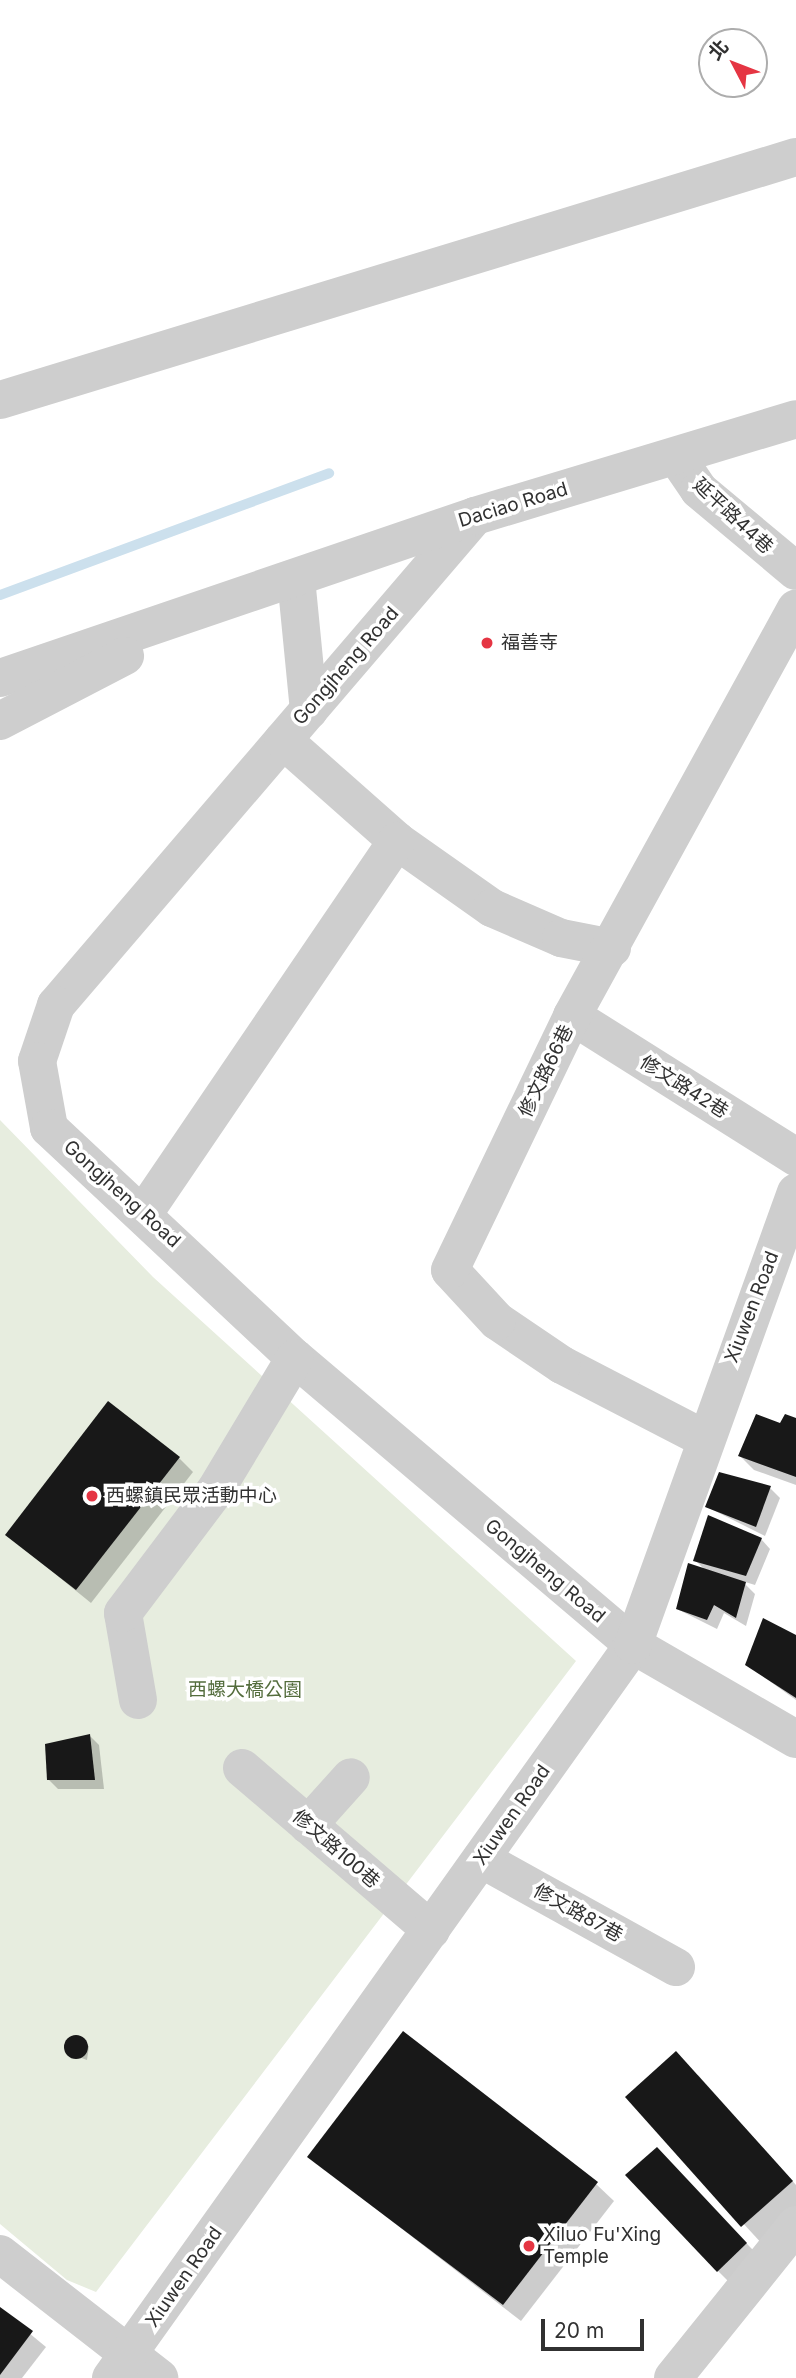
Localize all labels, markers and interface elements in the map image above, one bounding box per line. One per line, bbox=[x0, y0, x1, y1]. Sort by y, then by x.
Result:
north arrow bbox=[698, 28, 768, 98]
text: 北 bbox=[704, 35, 733, 65]
street label: 延平路44巷 bbox=[688, 473, 778, 559]
street label: Daciao Road bbox=[456, 478, 570, 532]
street label: Gongjheng Road bbox=[288, 602, 404, 730]
place label: 福善寺 bbox=[501, 632, 558, 654]
marker: 福善寺 bbox=[479, 635, 495, 651]
street label: 修文路66巷 bbox=[514, 1021, 578, 1121]
street label: 修文路42巷 bbox=[636, 1051, 732, 1123]
street label: Gongjheng Road bbox=[59, 1136, 185, 1252]
street label: Xiuwen Road bbox=[720, 1248, 784, 1366]
place label: 西螺鎮民眾活動中心 bbox=[106, 1485, 277, 1507]
marker: 西螺鎮民眾活動中心 bbox=[84, 1488, 100, 1504]
street label: Gongjheng Road bbox=[480, 1514, 610, 1628]
park label: 西螺大橋公園 bbox=[188, 1679, 302, 1701]
street label: Xiuwen Road bbox=[469, 1760, 555, 1870]
street label: 修文路100巷 bbox=[288, 1805, 384, 1893]
street label: 修文路87巷 bbox=[529, 1879, 627, 1947]
street label: Xiuwen Road bbox=[141, 2222, 227, 2332]
place label: Xiluo Fu'Xing Temple bbox=[543, 2224, 661, 2268]
marker: Xiluo Fu'Xing Temple bbox=[521, 2238, 537, 2254]
scale bar bbox=[544, 2304, 647, 2348]
text: 20 m bbox=[554, 2318, 604, 2343]

